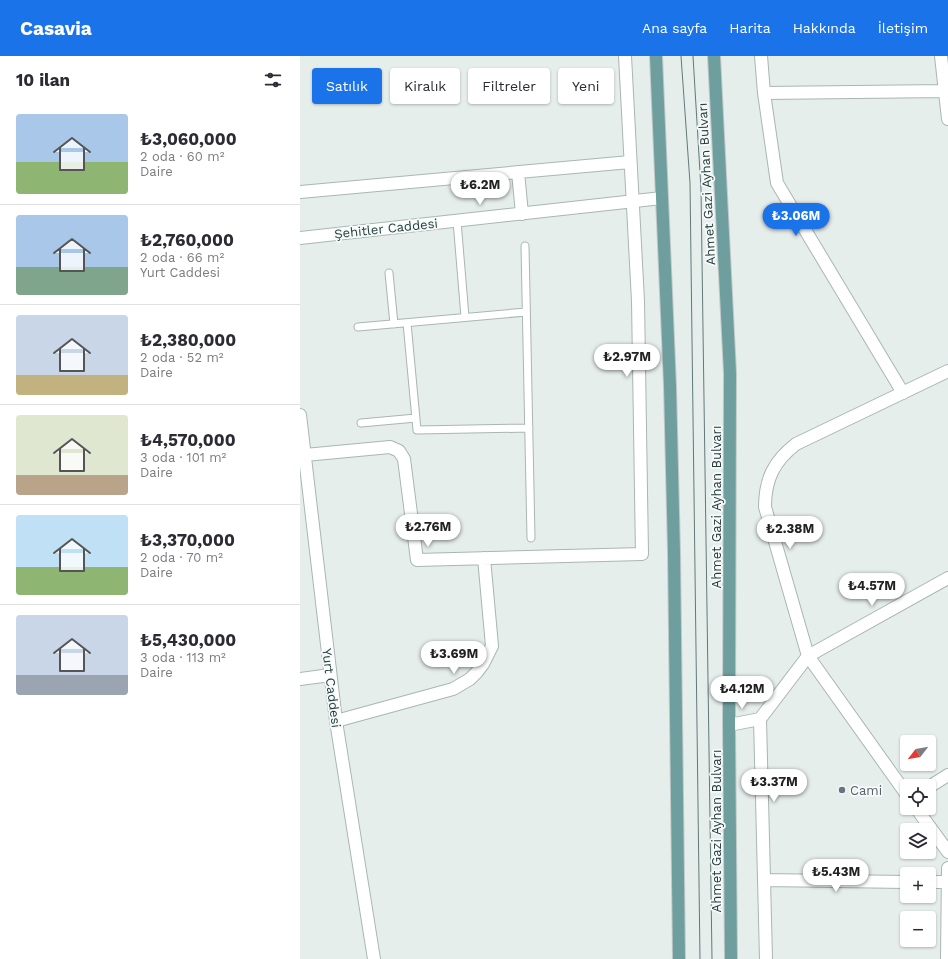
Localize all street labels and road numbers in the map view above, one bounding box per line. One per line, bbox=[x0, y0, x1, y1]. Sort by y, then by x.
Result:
street label: Ahmet Gazi Ayhan Bulvarı bbox=[695, 102, 718, 266]
street label: Şehitler Caddesi bbox=[334, 216, 439, 241]
street label: Ahmet Gazi Ayhan Bulvarı bbox=[709, 426, 724, 588]
street label: Yurt Caddesi bbox=[319, 647, 344, 729]
street label: Ahmet Gazi Ayhan Bulvarı bbox=[709, 750, 724, 912]

